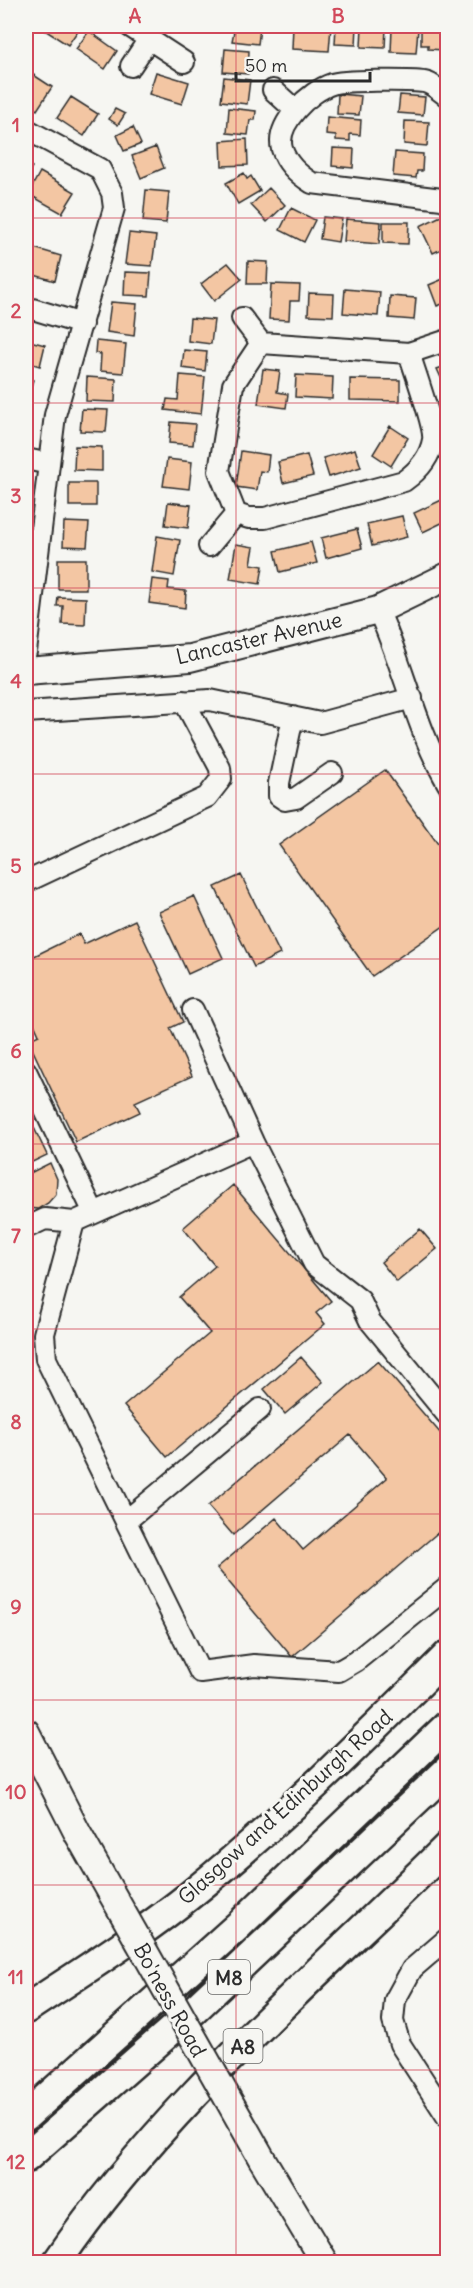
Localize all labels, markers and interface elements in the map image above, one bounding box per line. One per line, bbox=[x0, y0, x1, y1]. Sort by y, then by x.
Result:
text: A bbox=[129, 3, 142, 28]
text: B bbox=[331, 3, 345, 28]
scale bar bbox=[236, 45, 370, 83]
text: 50 m bbox=[245, 54, 287, 77]
text: 1 bbox=[12, 112, 20, 137]
text: 2 bbox=[11, 298, 22, 323]
text: 3 bbox=[10, 483, 22, 508]
street label: Lancaster Avenue bbox=[173, 606, 345, 670]
text: 4 bbox=[10, 668, 22, 693]
text: 5 bbox=[10, 853, 22, 878]
text: 6 bbox=[10, 1038, 22, 1063]
text: 7 bbox=[11, 1223, 21, 1248]
text: 8 bbox=[10, 1409, 22, 1434]
text: 9 bbox=[10, 1594, 22, 1619]
street label: Glasgow and Edinburgh Road bbox=[172, 1703, 398, 1911]
text: 10 bbox=[5, 1779, 27, 1804]
street label: Bo'ness Road bbox=[128, 1938, 212, 2062]
road number: M8 bbox=[208, 1960, 250, 1994]
text: 11 bbox=[8, 1964, 24, 1989]
road number: A8 bbox=[224, 2029, 262, 2063]
text: 12 bbox=[7, 2149, 25, 2174]

